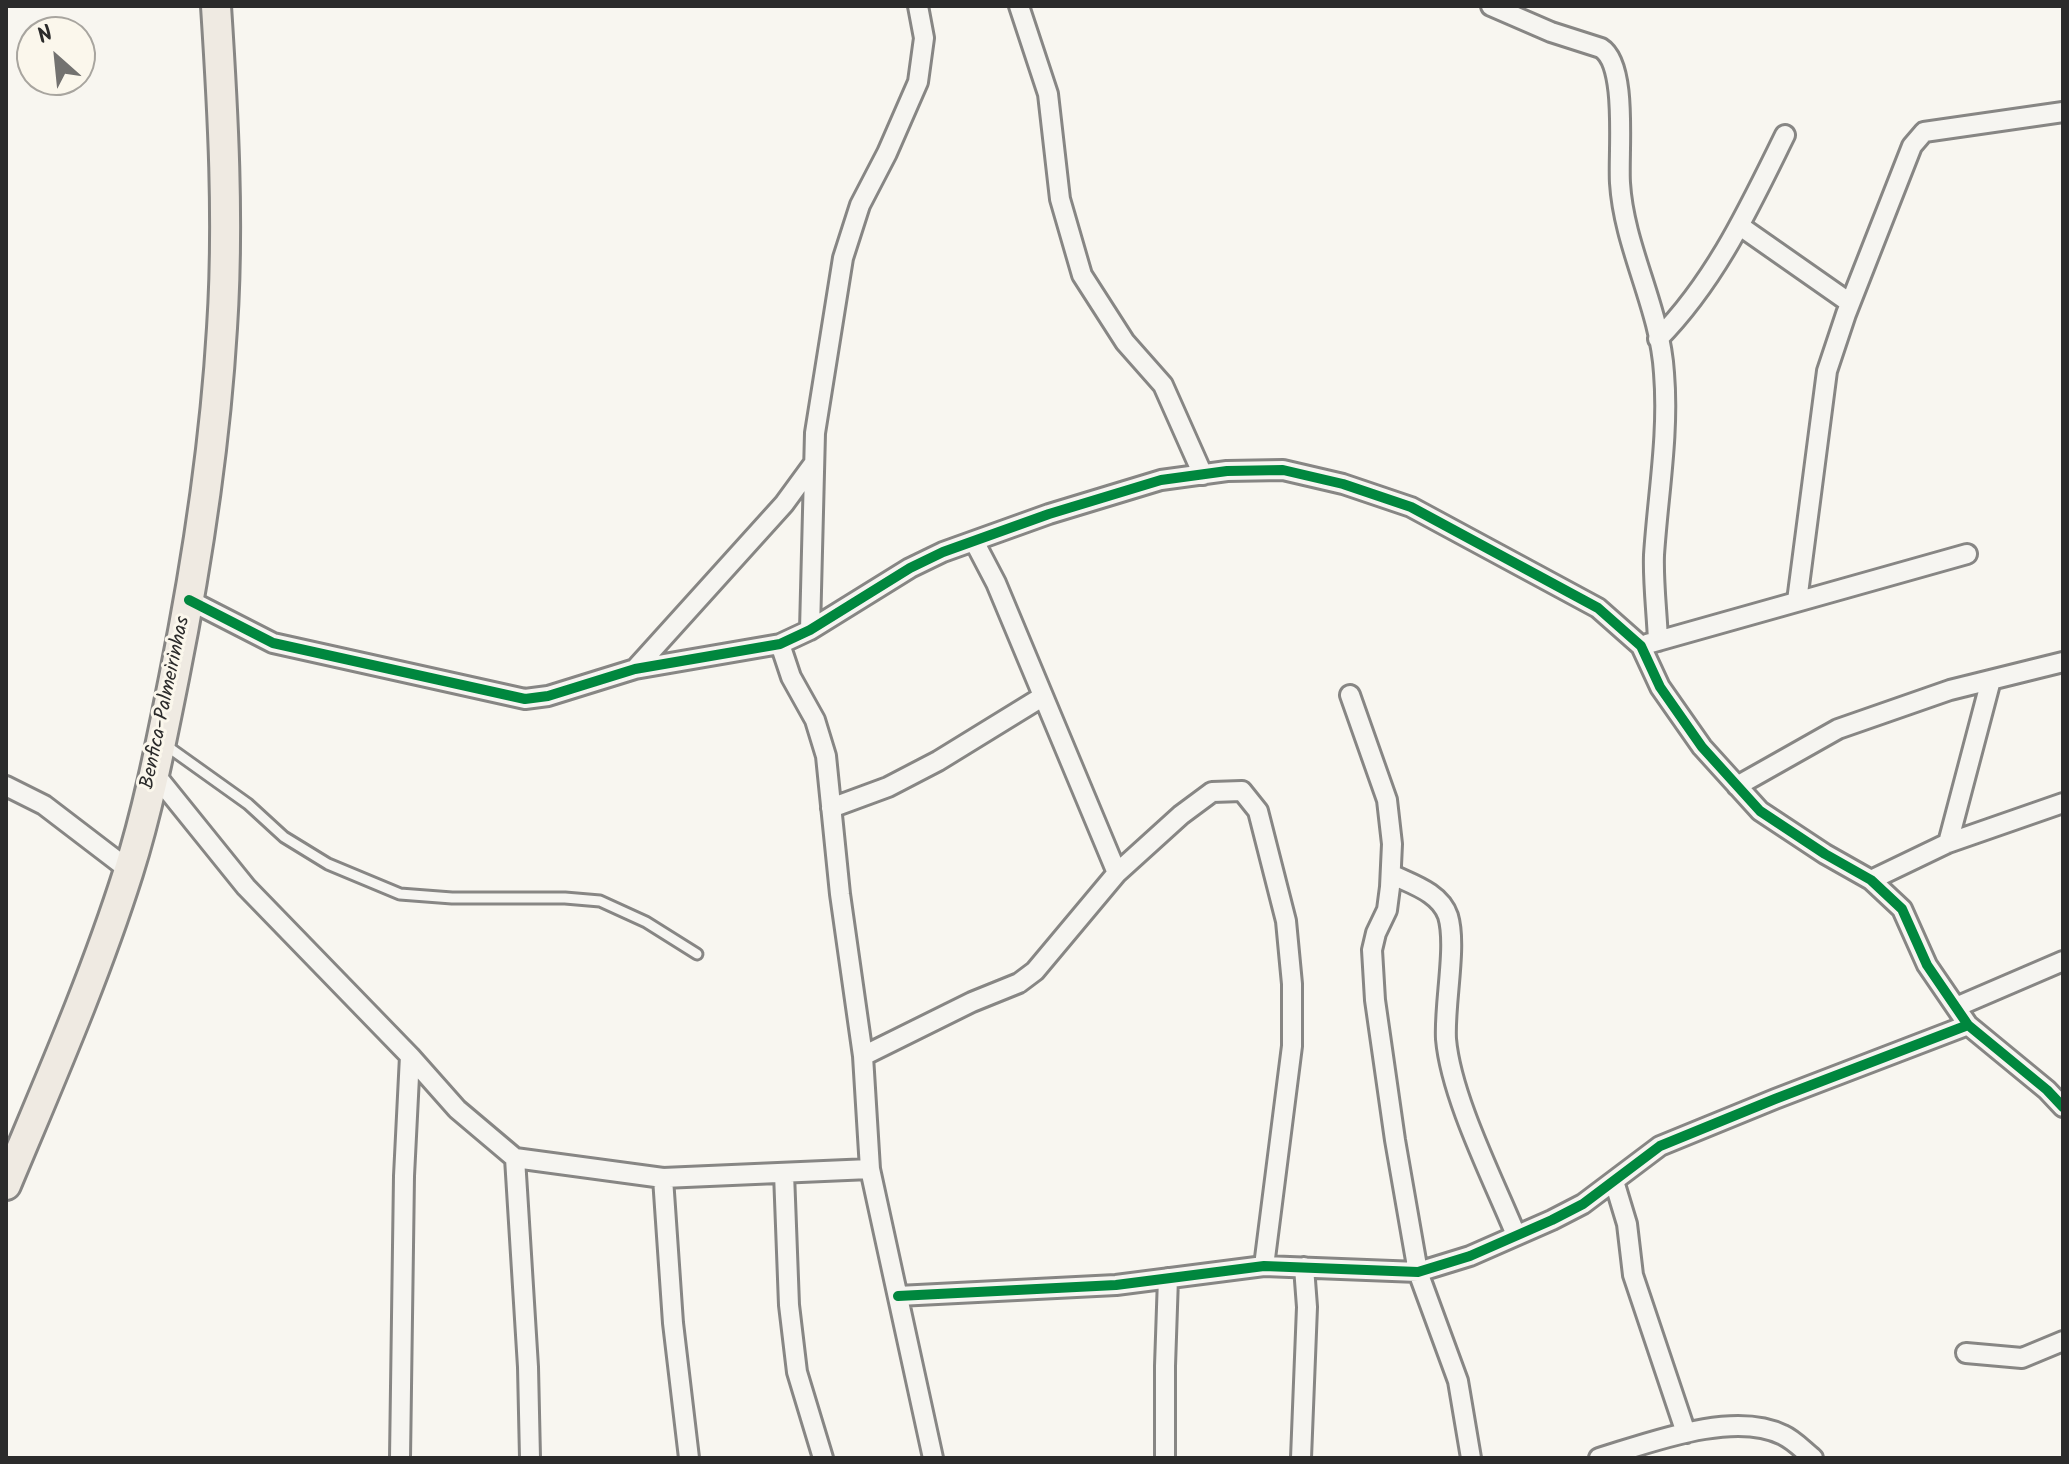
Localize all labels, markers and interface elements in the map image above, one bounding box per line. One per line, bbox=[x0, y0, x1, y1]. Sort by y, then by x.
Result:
north arrow bbox=[16, 16, 96, 96]
text: N bbox=[32, 17, 60, 55]
street label: Benfica-Palmeirinhas bbox=[137, 614, 197, 792]

